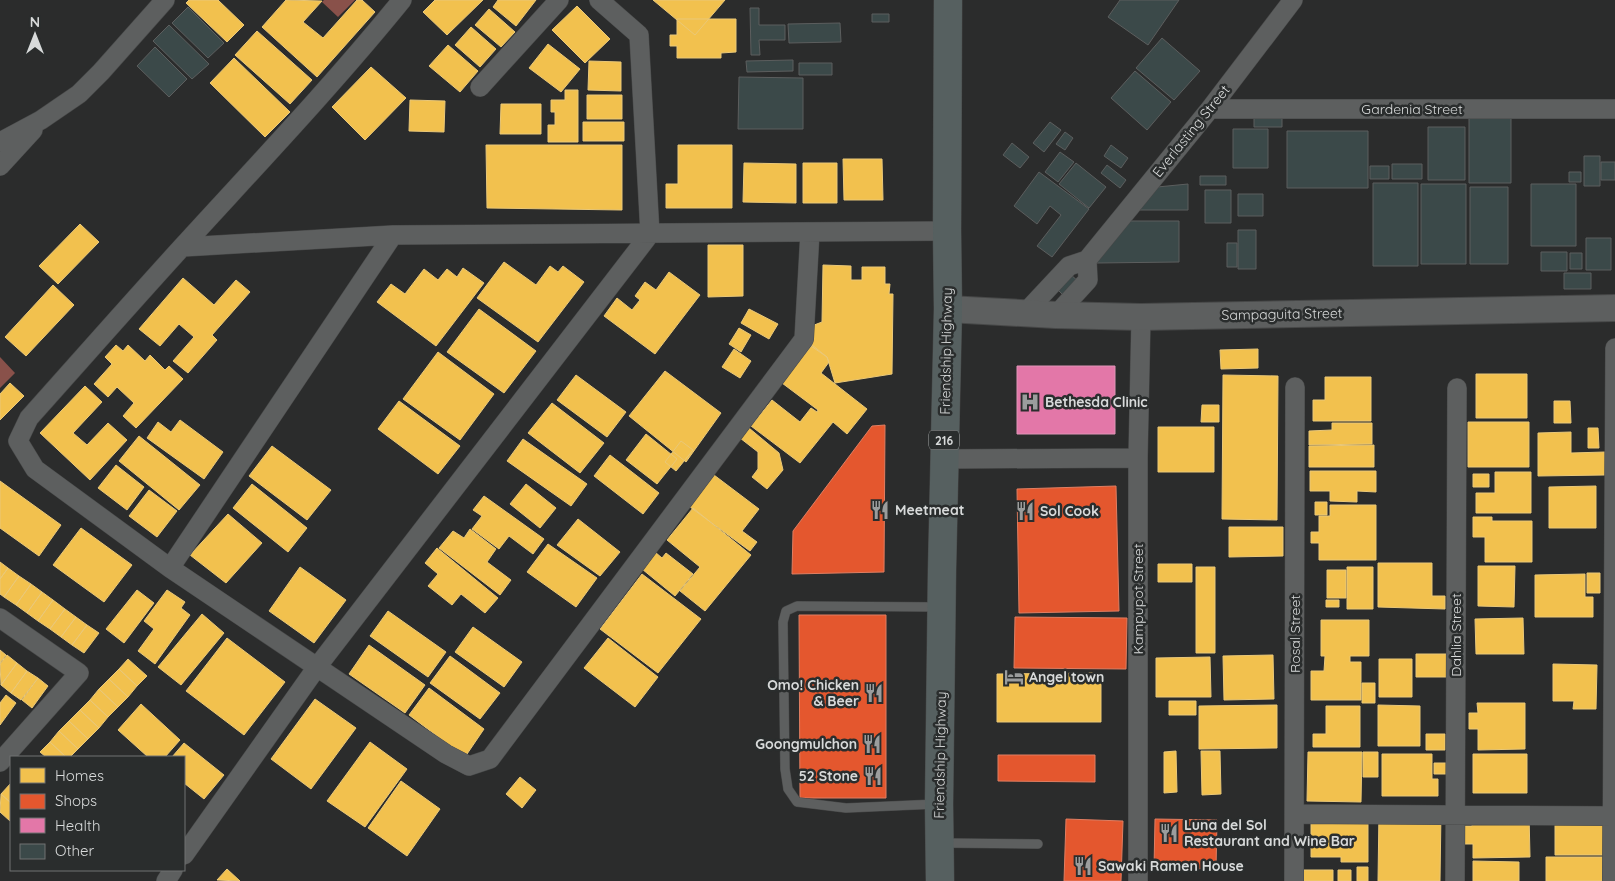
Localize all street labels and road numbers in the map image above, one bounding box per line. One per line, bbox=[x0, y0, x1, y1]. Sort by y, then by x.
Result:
street label: Everlasting Street bbox=[1148, 81, 1234, 181]
street label: Gardenia Street bbox=[1361, 100, 1463, 118]
street label: Friendship Highway bbox=[936, 287, 956, 415]
street label: Sampaguita Street bbox=[1221, 304, 1343, 324]
road number: 216 bbox=[929, 430, 959, 450]
street label: Kampupot Street bbox=[1129, 543, 1147, 654]
street label: Dahlia Street bbox=[1447, 593, 1465, 677]
street label: Rosal Street bbox=[1286, 595, 1304, 673]
street label: Friendship Highway bbox=[930, 691, 950, 819]

